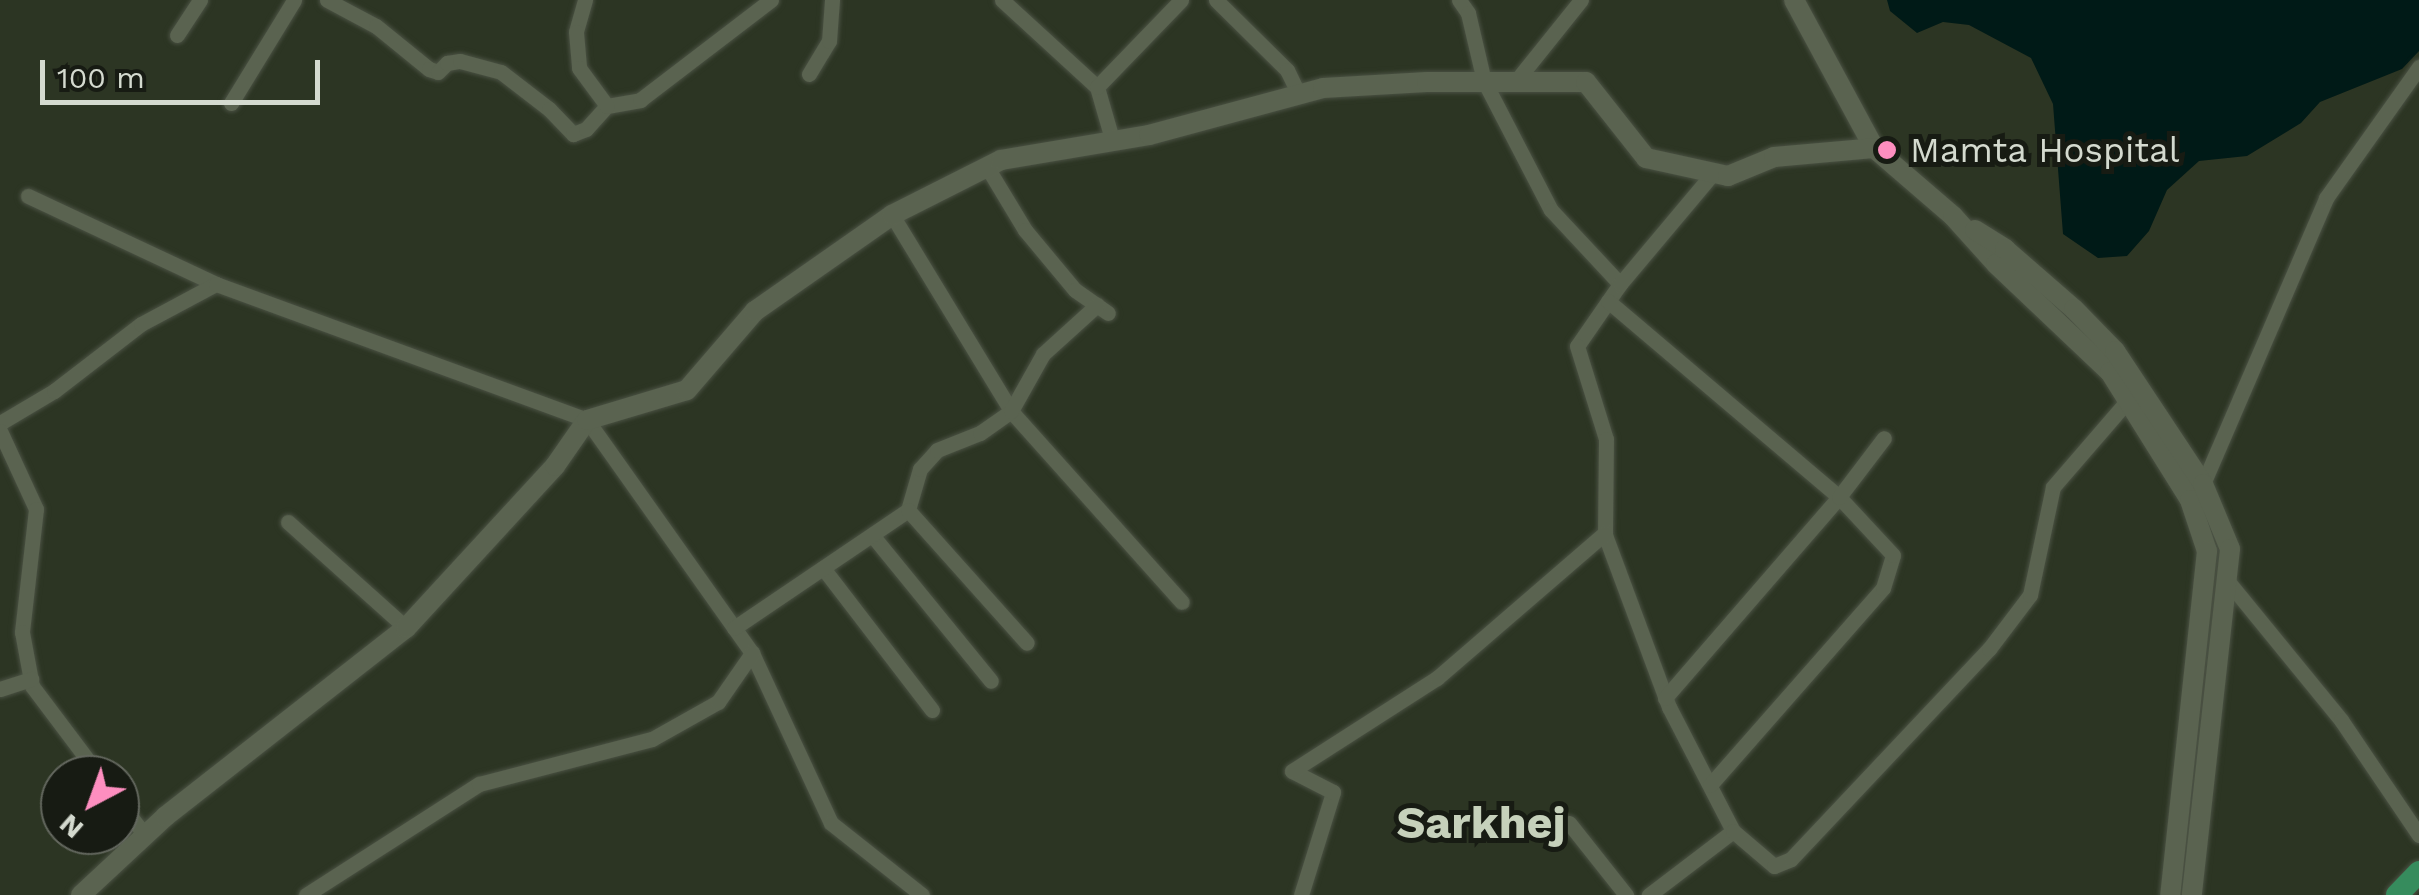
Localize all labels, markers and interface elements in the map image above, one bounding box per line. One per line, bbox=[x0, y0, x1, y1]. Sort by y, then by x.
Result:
scale bar bbox=[45, 40, 325, 102]
text: 100 m bbox=[57, 60, 145, 95]
place label: Mamta Hospital bbox=[1910, 129, 2180, 171]
marker: Mamta Hospital bbox=[1874, 137, 1900, 163]
north arrow bbox=[40, 755, 140, 855]
district label: Sarkhej bbox=[1396, 796, 1566, 850]
text: N bbox=[53, 807, 90, 846]

